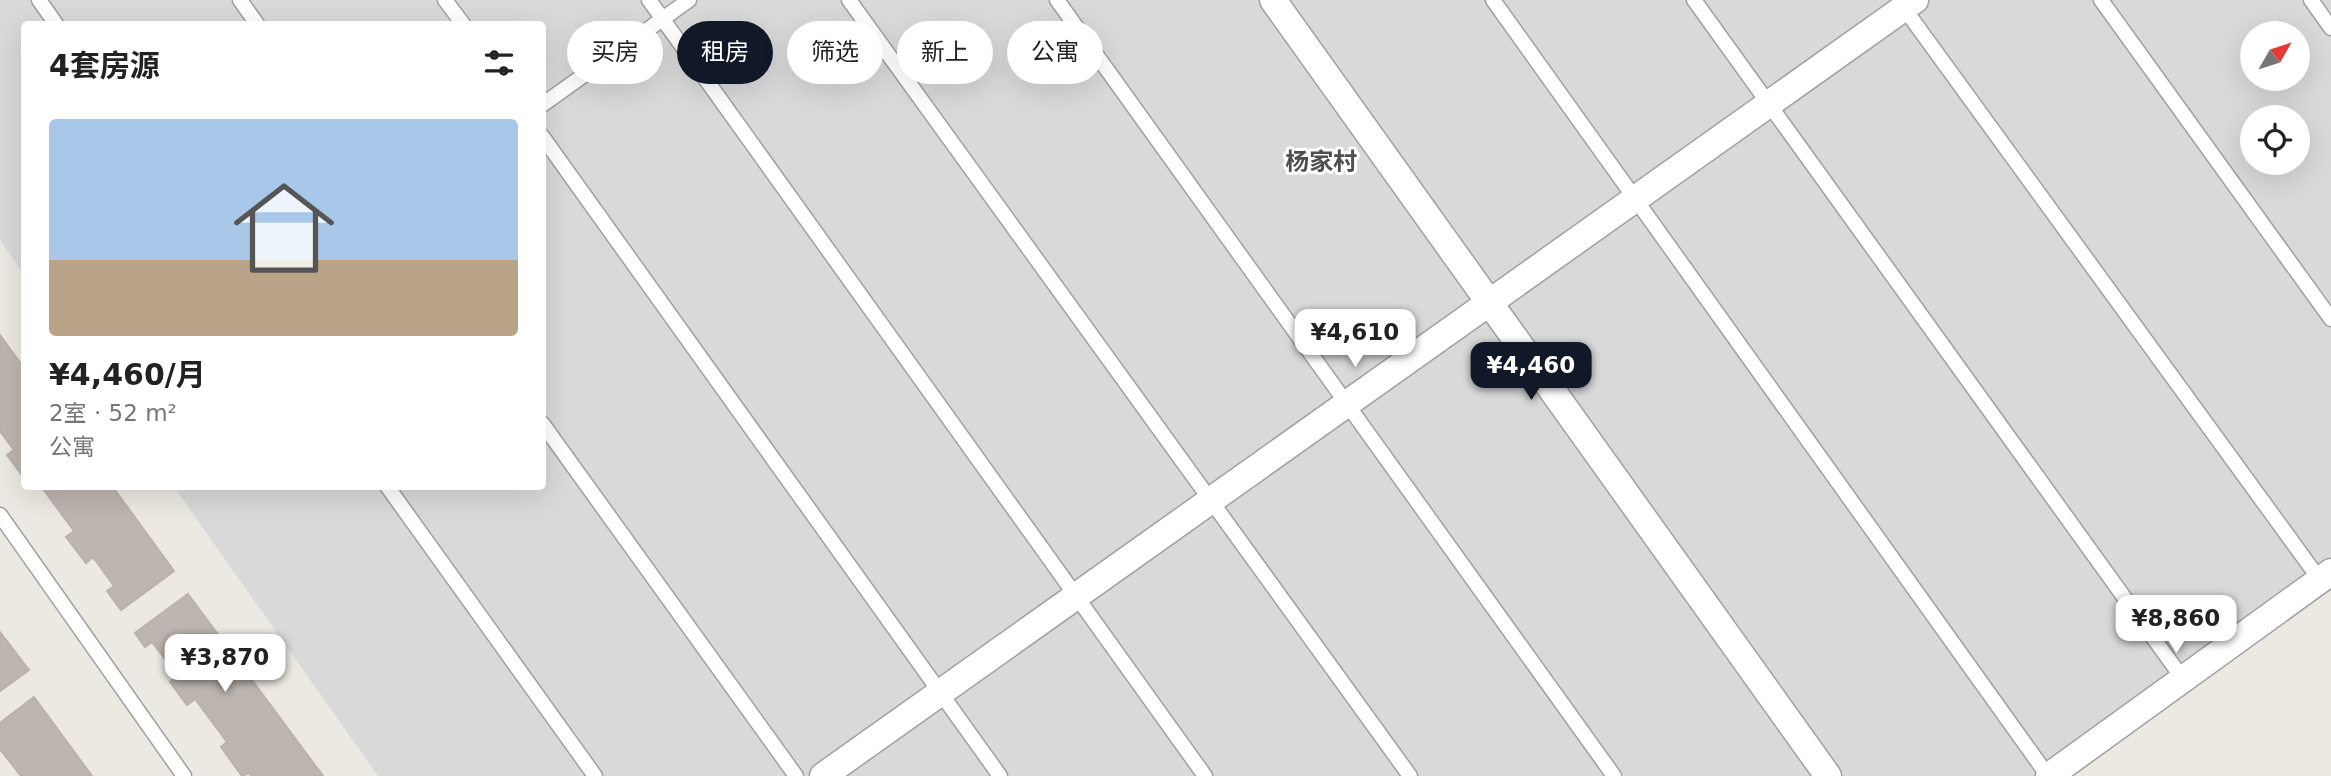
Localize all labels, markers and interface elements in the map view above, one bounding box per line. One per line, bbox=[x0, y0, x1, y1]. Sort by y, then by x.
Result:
chip: 买房 bbox=[567, 21, 663, 84]
chip: 租房 bbox=[677, 21, 773, 84]
chip: 筛选 bbox=[787, 21, 883, 84]
chip: 新上 bbox=[897, 21, 993, 84]
chip: 公寓 bbox=[1007, 21, 1103, 84]
north arrow bbox=[2240, 21, 2310, 91]
map controls bbox=[2240, 21, 2310, 175]
icon: filters bbox=[480, 44, 518, 82]
text: 4套房源 bbox=[49, 48, 160, 83]
button: locate bbox=[2240, 105, 2310, 175]
district label: 杨家村 bbox=[1285, 148, 1357, 176]
icon: home bbox=[221, 165, 347, 291]
pin: ¥4,610 bbox=[1298, 310, 1412, 369]
text: ¥4,610 bbox=[1311, 319, 1399, 345]
pin: ¥4,460 bbox=[1474, 342, 1588, 402]
text: ¥4,460 bbox=[1487, 352, 1575, 378]
text: ¥4,460/月 bbox=[49, 357, 206, 392]
text: 2室 · 52 m² bbox=[49, 400, 177, 426]
text: 公寓 bbox=[49, 434, 95, 460]
pin: ¥8,860 bbox=[2119, 596, 2233, 655]
text: ¥8,860 bbox=[2132, 605, 2220, 631]
pin: ¥3,870 bbox=[168, 634, 282, 694]
text: ¥3,870 bbox=[181, 644, 269, 670]

